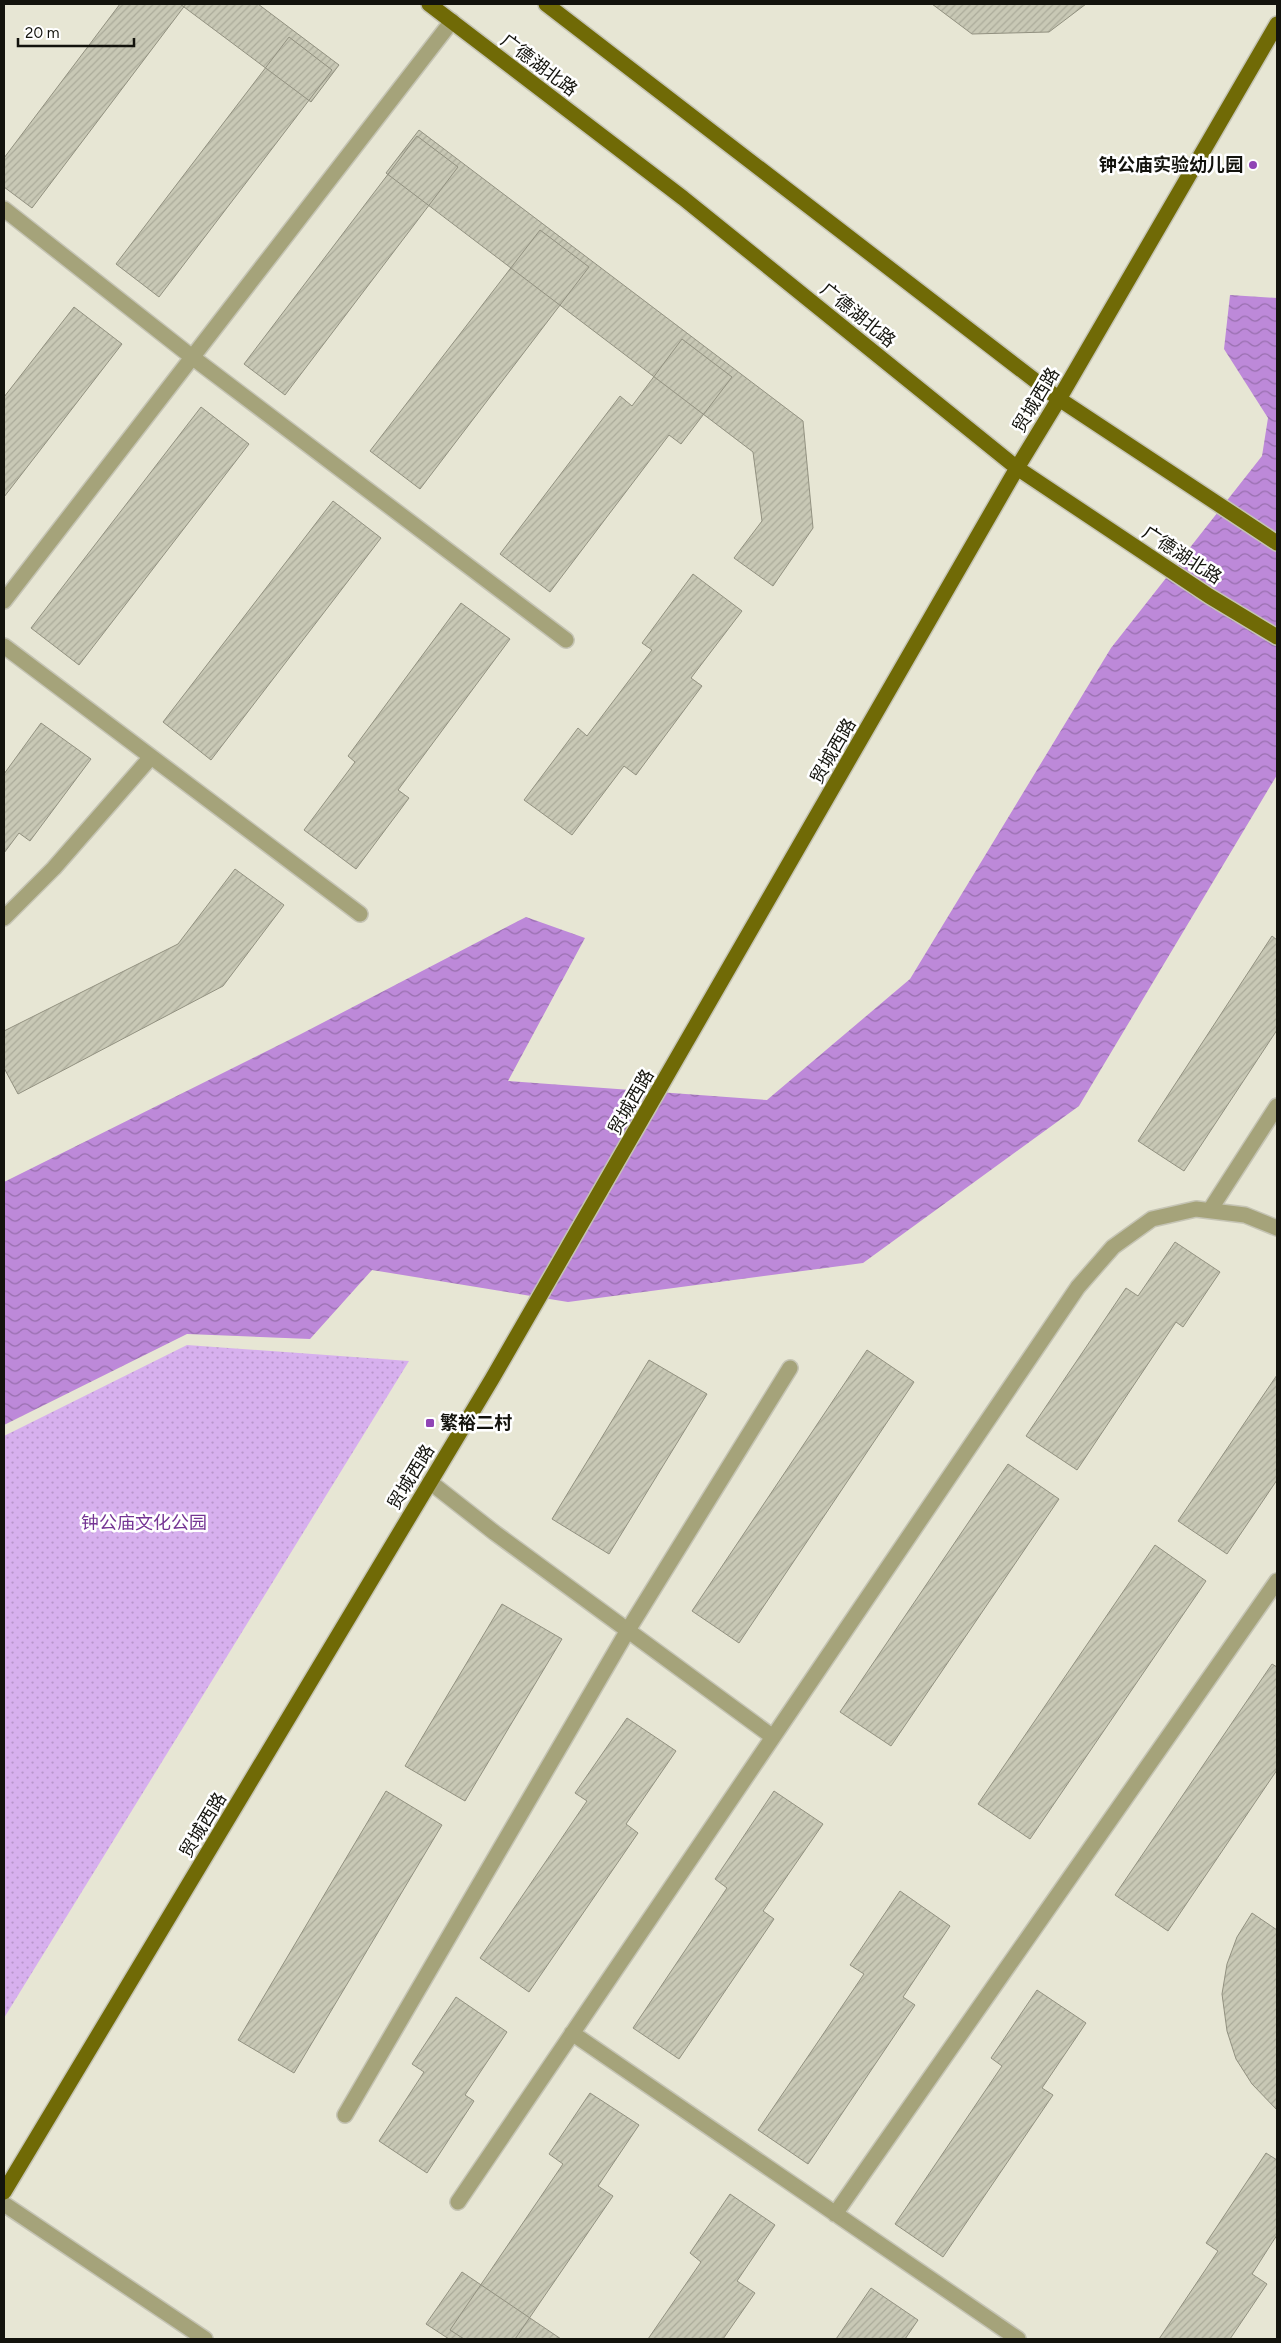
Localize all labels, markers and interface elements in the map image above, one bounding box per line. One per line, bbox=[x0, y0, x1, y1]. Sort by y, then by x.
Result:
scale bar bbox=[18, 15, 134, 47]
text: 20 m bbox=[25, 24, 59, 42]
street label: 广德湖北路 bbox=[496, 29, 582, 101]
place label: 钟公庙实验幼儿园 bbox=[1099, 154, 1243, 176]
marker: 钟公庙实验幼儿园 bbox=[1247, 159, 1259, 171]
street label: 广德湖北路 bbox=[816, 278, 900, 352]
street label: 贸城西路 bbox=[1008, 363, 1064, 437]
street label: 广德湖北路 bbox=[1138, 521, 1226, 589]
street label: 贸城西路 bbox=[805, 714, 861, 788]
street label: 贸城西路 bbox=[603, 1065, 659, 1139]
place label: 繁裕二村 bbox=[440, 1412, 512, 1434]
marker: 繁裕二村 bbox=[424, 1417, 436, 1429]
street label: 贸城西路 bbox=[383, 1440, 439, 1514]
park label: 钟公庙文化公园 bbox=[81, 1512, 207, 1534]
street label: 贸城西路 bbox=[175, 1788, 231, 1862]

